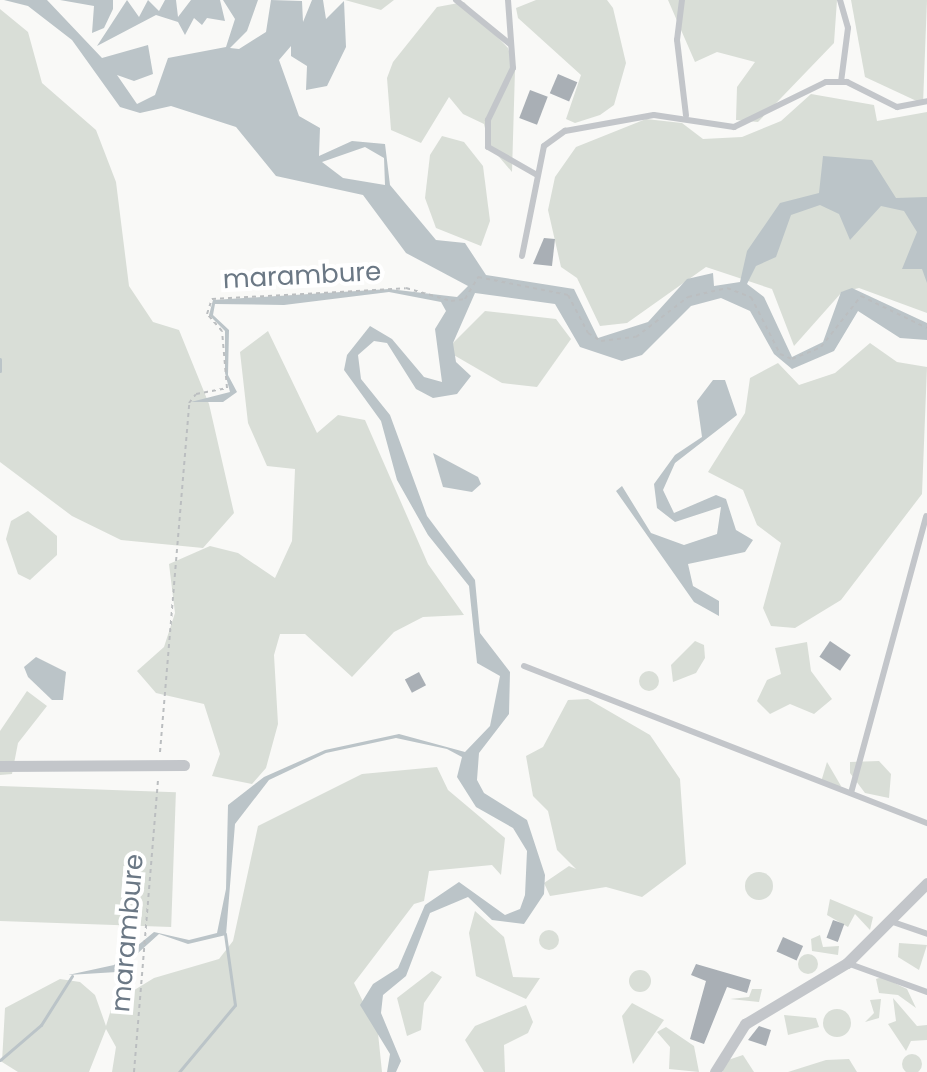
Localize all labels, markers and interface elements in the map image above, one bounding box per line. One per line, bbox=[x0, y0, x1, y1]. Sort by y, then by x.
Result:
street label: marambure bbox=[222, 256, 382, 296]
street label: marambure bbox=[106, 853, 150, 1013]

